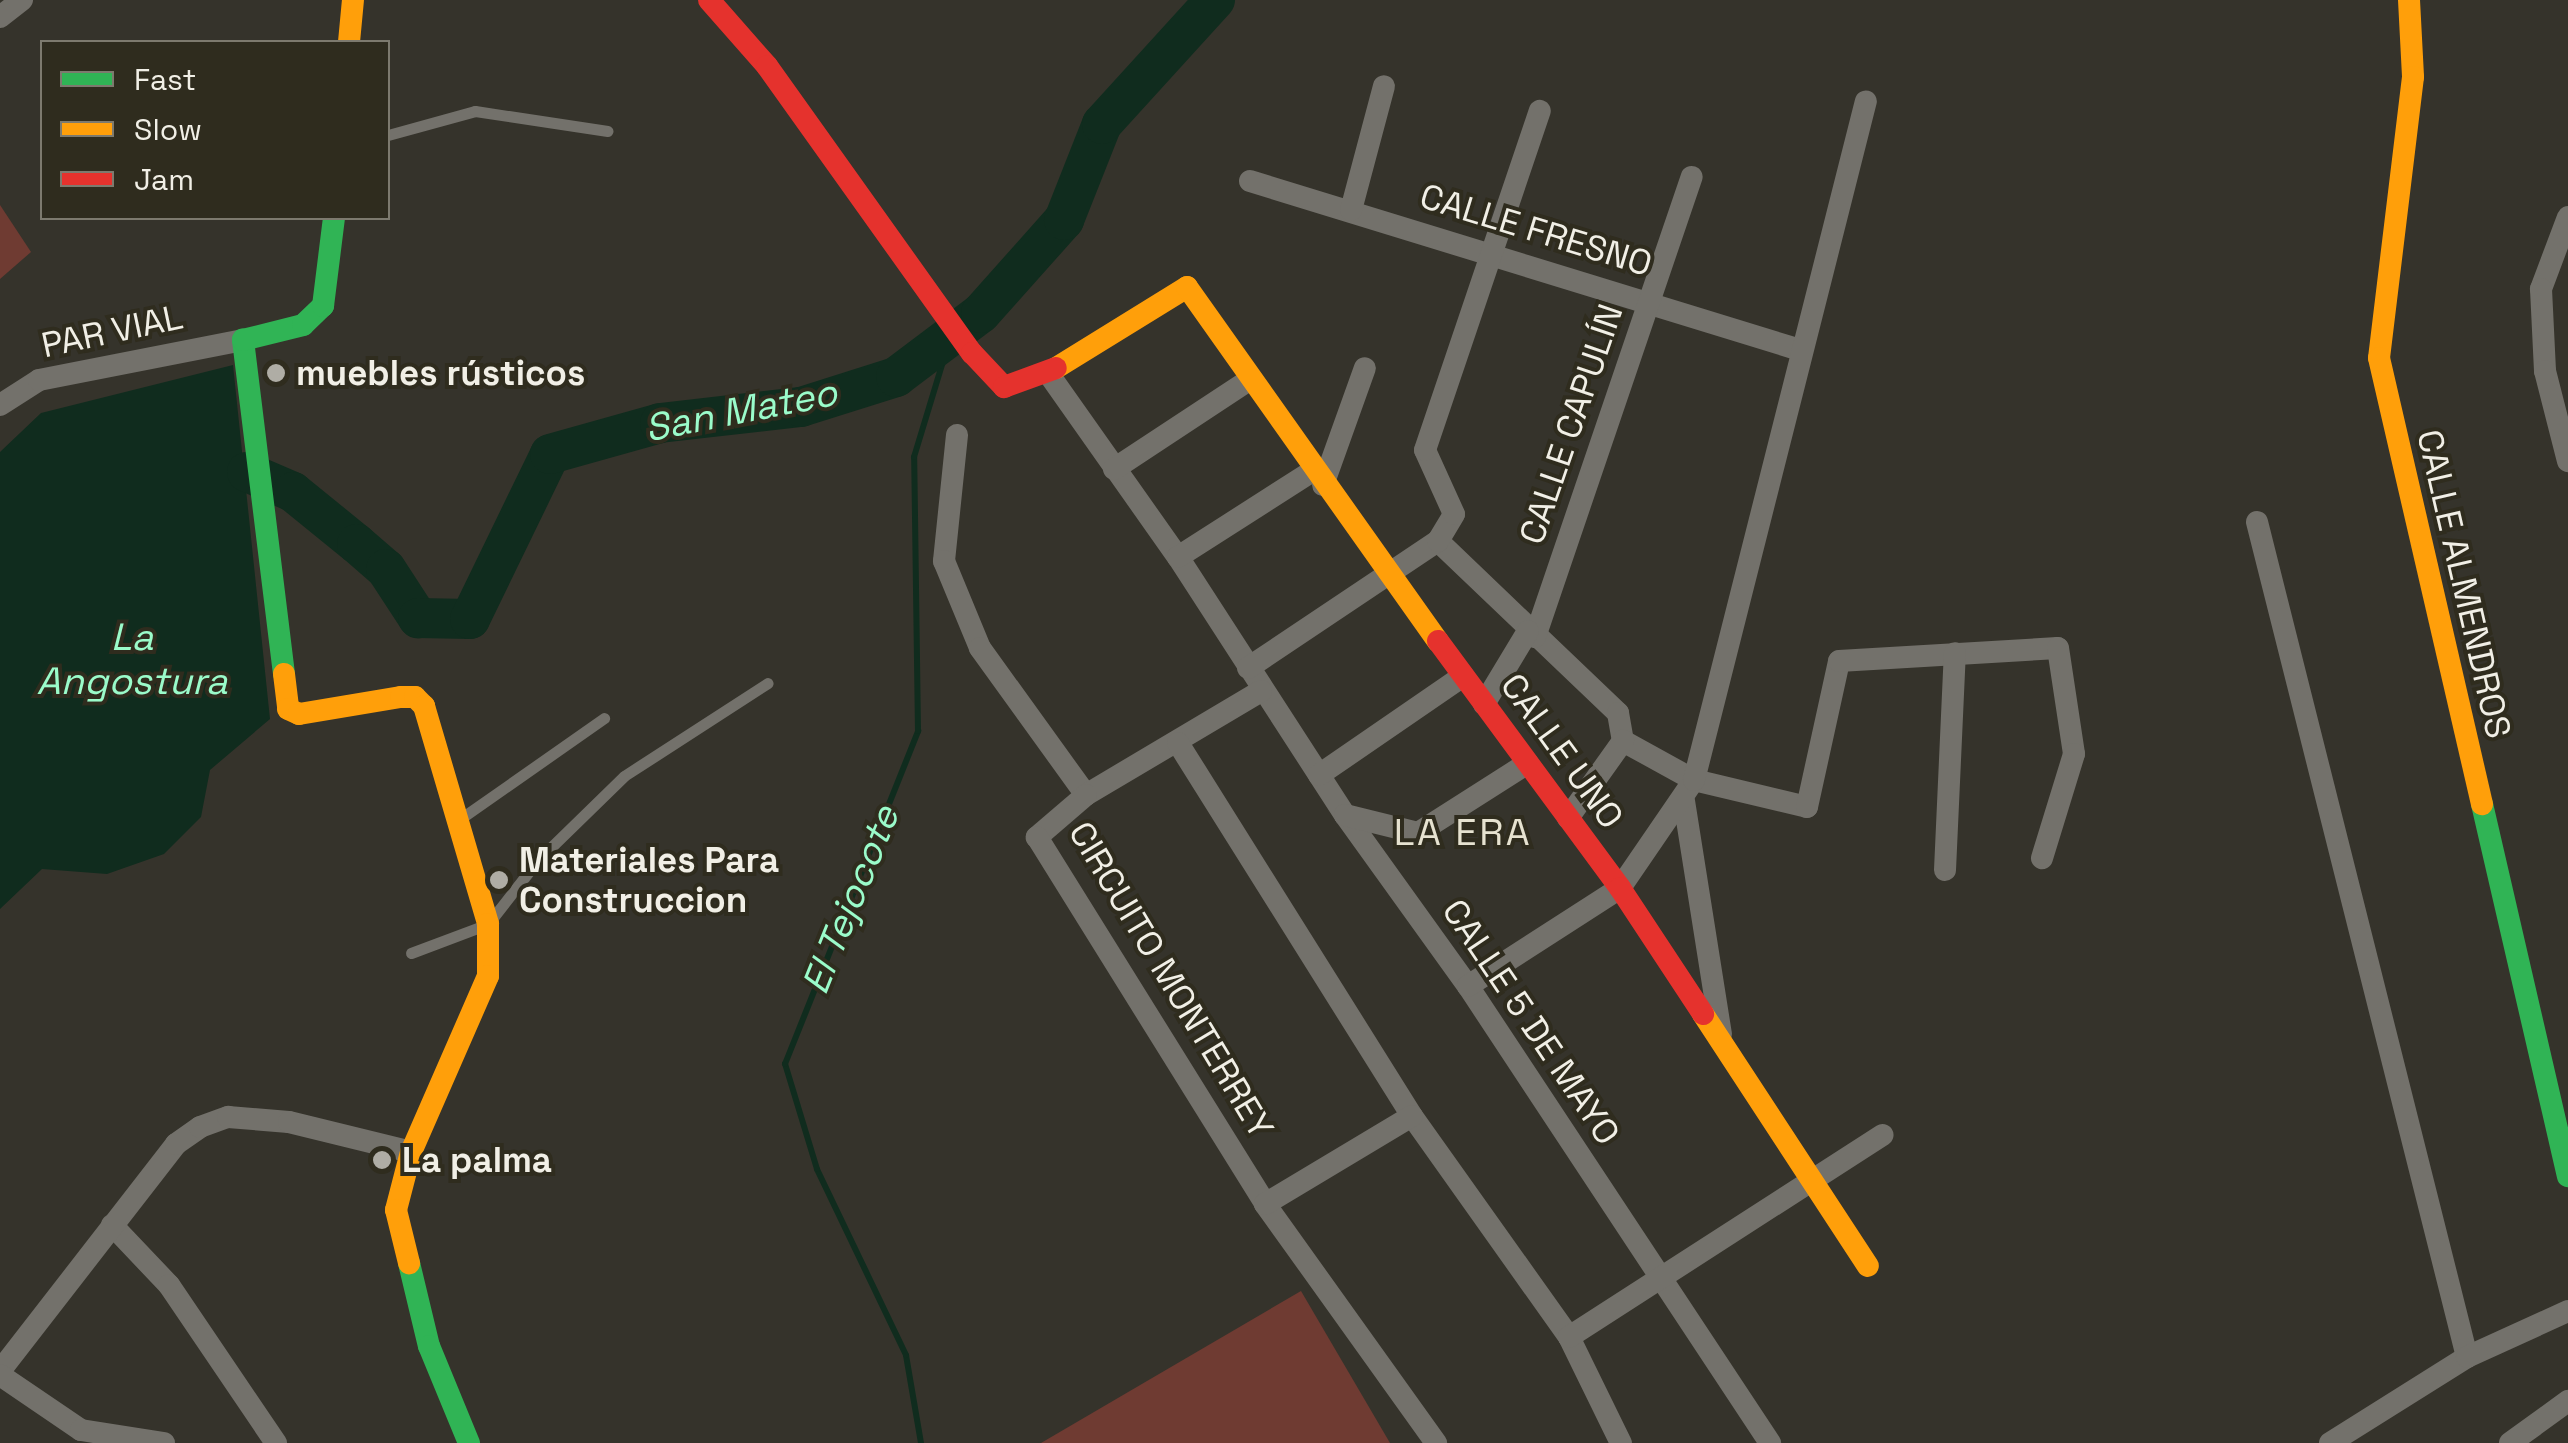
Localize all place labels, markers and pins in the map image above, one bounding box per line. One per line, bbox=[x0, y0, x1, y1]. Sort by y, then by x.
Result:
place label: muebles rústicos bbox=[296, 352, 585, 394]
marker: muebles rústicos bbox=[265, 362, 287, 384]
place label: Materiales Para Construccion bbox=[519, 839, 779, 921]
marker: Materiales Para Construccion bbox=[488, 869, 510, 891]
place label: La palma bbox=[402, 1139, 552, 1181]
marker: La palma bbox=[371, 1149, 393, 1171]

